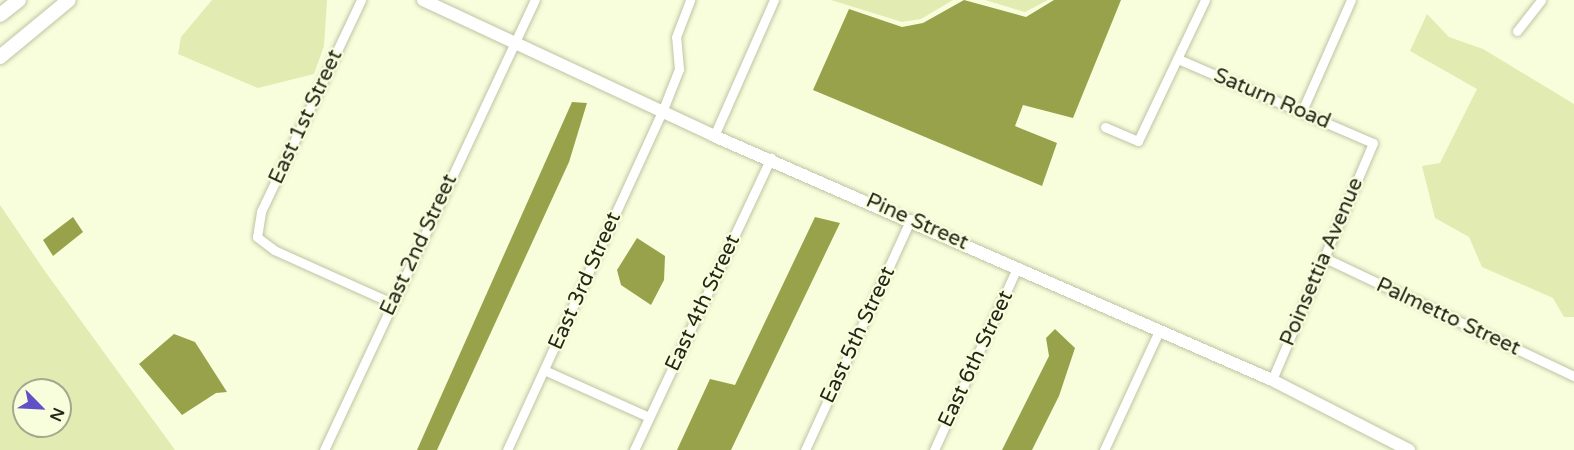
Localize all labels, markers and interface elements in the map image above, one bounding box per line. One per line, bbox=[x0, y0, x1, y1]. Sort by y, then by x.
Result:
street label: East 1st Street bbox=[264, 46, 348, 188]
street label: Saturn Road bbox=[1210, 63, 1334, 135]
street label: East 2nd Street bbox=[375, 170, 463, 320]
street label: Poinsettia Avenue bbox=[1275, 174, 1369, 350]
street label: Pine Street bbox=[862, 188, 972, 256]
street label: East 3rd Street bbox=[543, 208, 627, 354]
street label: East 4th Street bbox=[660, 231, 746, 375]
street label: East 5th Street bbox=[815, 263, 901, 407]
street label: Palmetto Street bbox=[1372, 273, 1524, 361]
street label: East 6th Street bbox=[933, 287, 1019, 431]
north arrow bbox=[12, 378, 72, 438]
text: N bbox=[45, 405, 68, 424]

